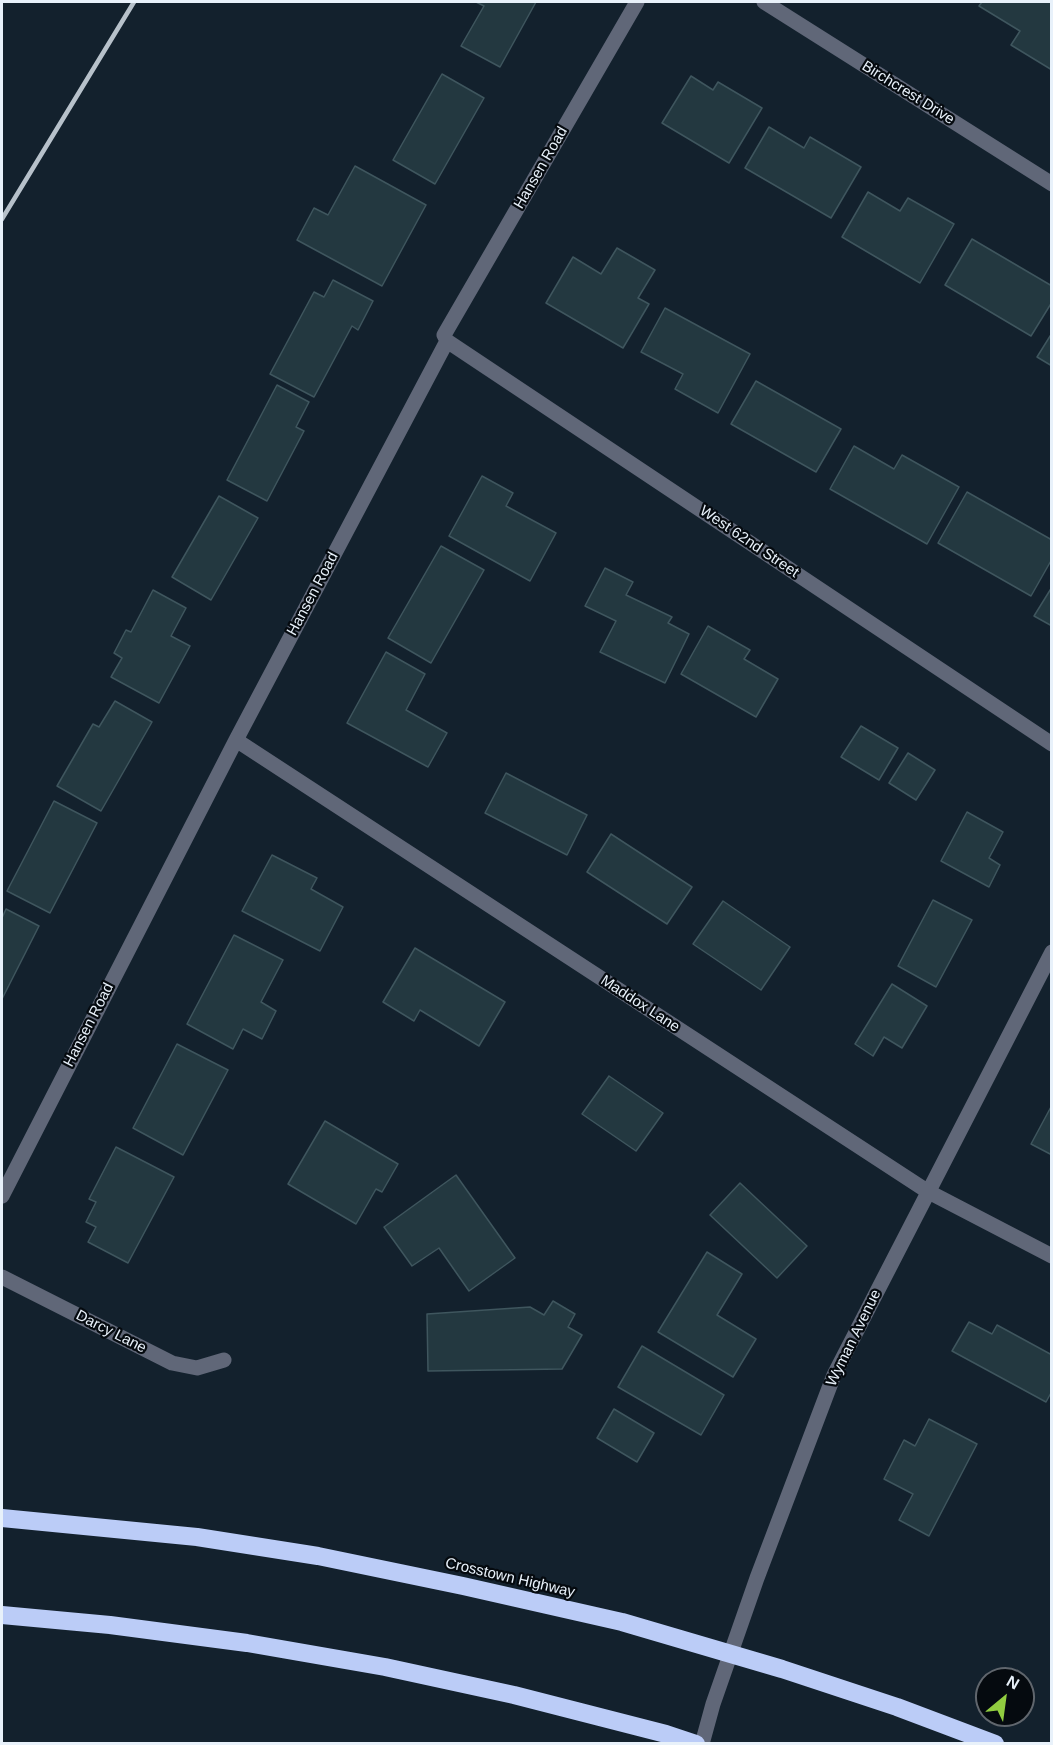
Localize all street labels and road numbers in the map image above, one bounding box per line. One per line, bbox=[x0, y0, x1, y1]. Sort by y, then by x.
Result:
street label: Birchcrest Drive bbox=[858, 57, 958, 129]
street label: Hansen Road bbox=[510, 124, 572, 212]
street label: West 62nd Street bbox=[696, 502, 802, 582]
street label: Hansen Road bbox=[284, 549, 342, 639]
street label: Maddox Lane bbox=[597, 972, 683, 1036]
street label: Hansen Road bbox=[60, 980, 118, 1070]
street label: Wyman Avenue bbox=[823, 1287, 885, 1389]
street label: Darcy Lane bbox=[73, 1307, 149, 1357]
street label: Crosstown Highway bbox=[443, 1554, 577, 1602]

